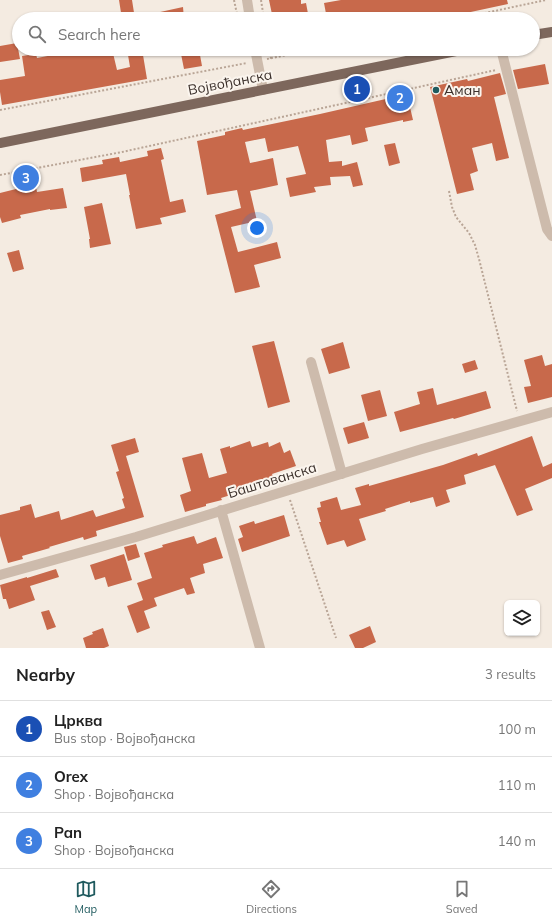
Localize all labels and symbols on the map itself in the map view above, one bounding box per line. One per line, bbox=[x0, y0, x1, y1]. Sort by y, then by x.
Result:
street label: Војвођанска bbox=[186, 65, 274, 99]
pin: 1 bbox=[344, 74, 370, 104]
place label: Аман bbox=[444, 81, 481, 99]
pin: 2 bbox=[387, 83, 413, 113]
marker: Аман bbox=[431, 85, 441, 95]
pin: 3 bbox=[13, 163, 39, 193]
your location bbox=[247, 218, 267, 238]
street label: Баштованска bbox=[225, 458, 319, 502]

